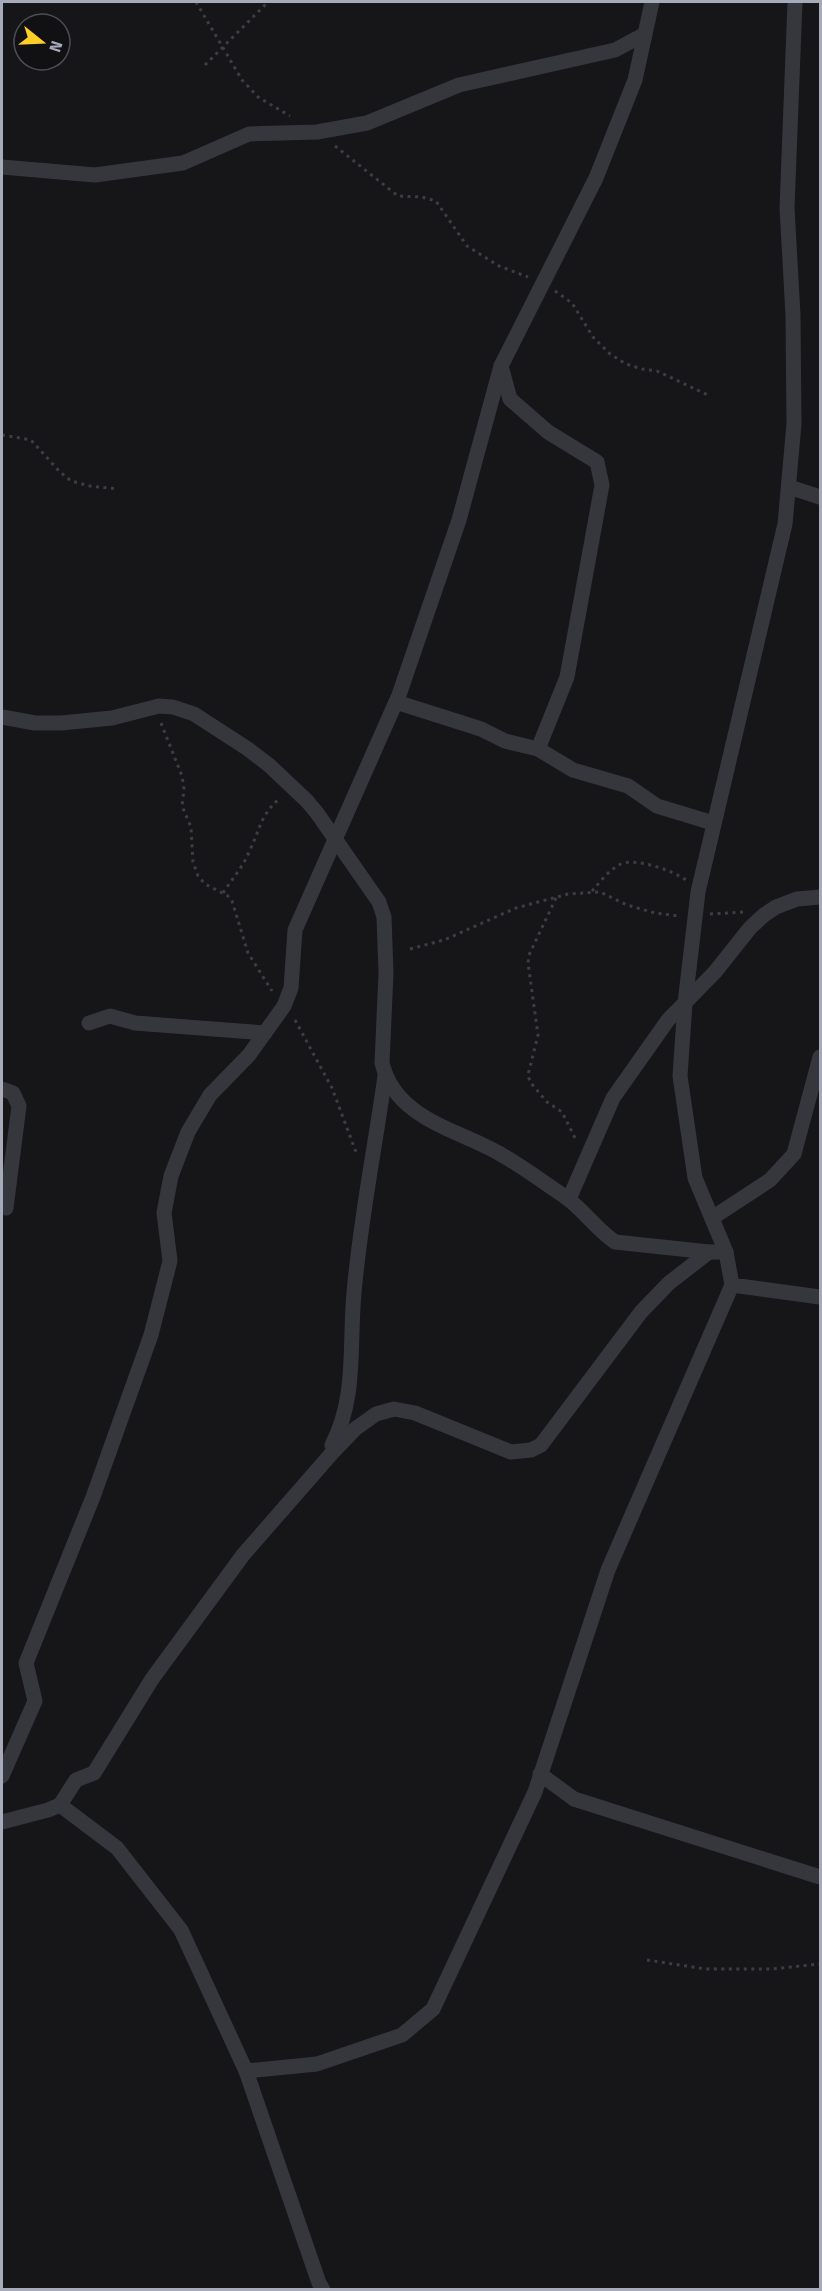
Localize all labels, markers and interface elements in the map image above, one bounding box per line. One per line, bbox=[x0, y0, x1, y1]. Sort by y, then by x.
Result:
north arrow bbox=[12, 12, 72, 72]
text: N bbox=[45, 39, 66, 54]

